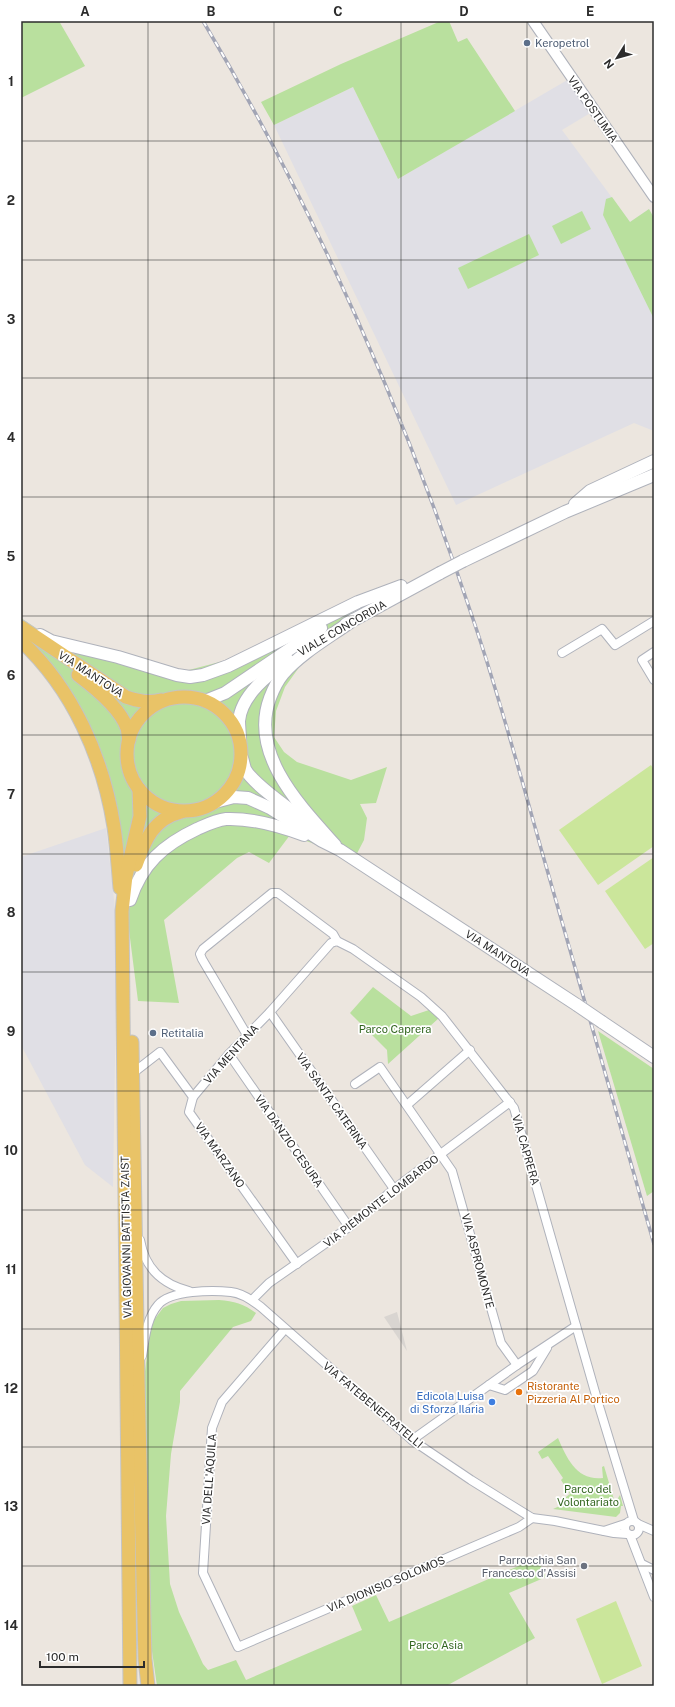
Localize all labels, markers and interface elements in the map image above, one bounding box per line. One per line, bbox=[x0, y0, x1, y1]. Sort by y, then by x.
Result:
text: A bbox=[80, 4, 90, 19]
text: B bbox=[207, 4, 216, 19]
text: C bbox=[333, 4, 343, 19]
text: D bbox=[459, 4, 469, 19]
text: E bbox=[586, 4, 594, 19]
place label: Keropetrol bbox=[535, 37, 589, 49]
marker: Keropetrol bbox=[522, 38, 532, 48]
north arrow bbox=[597, 38, 637, 78]
text: N bbox=[602, 57, 616, 71]
text: 1 bbox=[8, 74, 14, 89]
street label: VIA POSTUMIA bbox=[566, 74, 620, 145]
text: 2 bbox=[7, 193, 15, 208]
text: 3 bbox=[7, 312, 16, 327]
text: 4 bbox=[7, 430, 16, 445]
text: 5 bbox=[7, 549, 16, 564]
street label: VIALE CONCORDIA bbox=[296, 598, 388, 658]
street label: VIA MANTOVA bbox=[56, 649, 126, 700]
text: 6 bbox=[7, 668, 16, 683]
text: 7 bbox=[7, 787, 15, 802]
text: 8 bbox=[7, 905, 16, 920]
street label: VIA MANTOVA bbox=[463, 928, 533, 979]
street label: VIA MENTANA bbox=[201, 1022, 261, 1086]
park label: Parco Caprera bbox=[359, 1023, 431, 1035]
text: 9 bbox=[7, 1024, 15, 1039]
place label: Retitalia bbox=[161, 1027, 204, 1039]
marker: Retitalia bbox=[148, 1028, 158, 1038]
street label: VIA SANTA CATERINA bbox=[294, 1051, 370, 1152]
street label: VIA DANZIO CESURA bbox=[253, 1092, 326, 1190]
street label: VIA CAPRERA bbox=[510, 1113, 542, 1187]
street label: VIA MARZANO bbox=[193, 1120, 247, 1190]
text: 10 bbox=[4, 1143, 18, 1158]
street label: VIA PIEMONTE LOMBARDO bbox=[321, 1152, 441, 1250]
street label: VIA GIOVANNI BATTISTA ZAIST bbox=[119, 1155, 133, 1318]
street label: VIA ASPROMONTE bbox=[460, 1212, 497, 1310]
text: 11 bbox=[5, 1262, 17, 1277]
street label: VIA FATEBENEFRATELLI bbox=[321, 1360, 425, 1450]
place label: Ristorante Pizzeria Al Portico bbox=[527, 1380, 620, 1405]
text: 12 bbox=[4, 1381, 18, 1396]
marker: Ristorante Pizzeria Al Portico bbox=[514, 1387, 524, 1397]
place label: Edicola Luisa di Sforza Ilaria bbox=[410, 1390, 484, 1415]
marker: Edicola Luisa di Sforza Ilaria bbox=[487, 1397, 497, 1407]
street label: VIA DELL'AQUILA bbox=[200, 1433, 218, 1525]
park label: Parco del Volontariato bbox=[557, 1483, 619, 1508]
text: 13 bbox=[4, 1499, 18, 1514]
street label: VIA DIONISIO SOLOMOS bbox=[325, 1554, 447, 1614]
place label: Parrocchia San Francesco d'Assisi bbox=[482, 1554, 576, 1579]
marker: Parrocchia San Francesco d'Assisi bbox=[579, 1561, 589, 1571]
text: 14 bbox=[4, 1618, 19, 1633]
park label: Parco Asia bbox=[409, 1639, 463, 1651]
scale bar bbox=[40, 1643, 144, 1669]
text: 100 m bbox=[46, 1650, 79, 1664]

